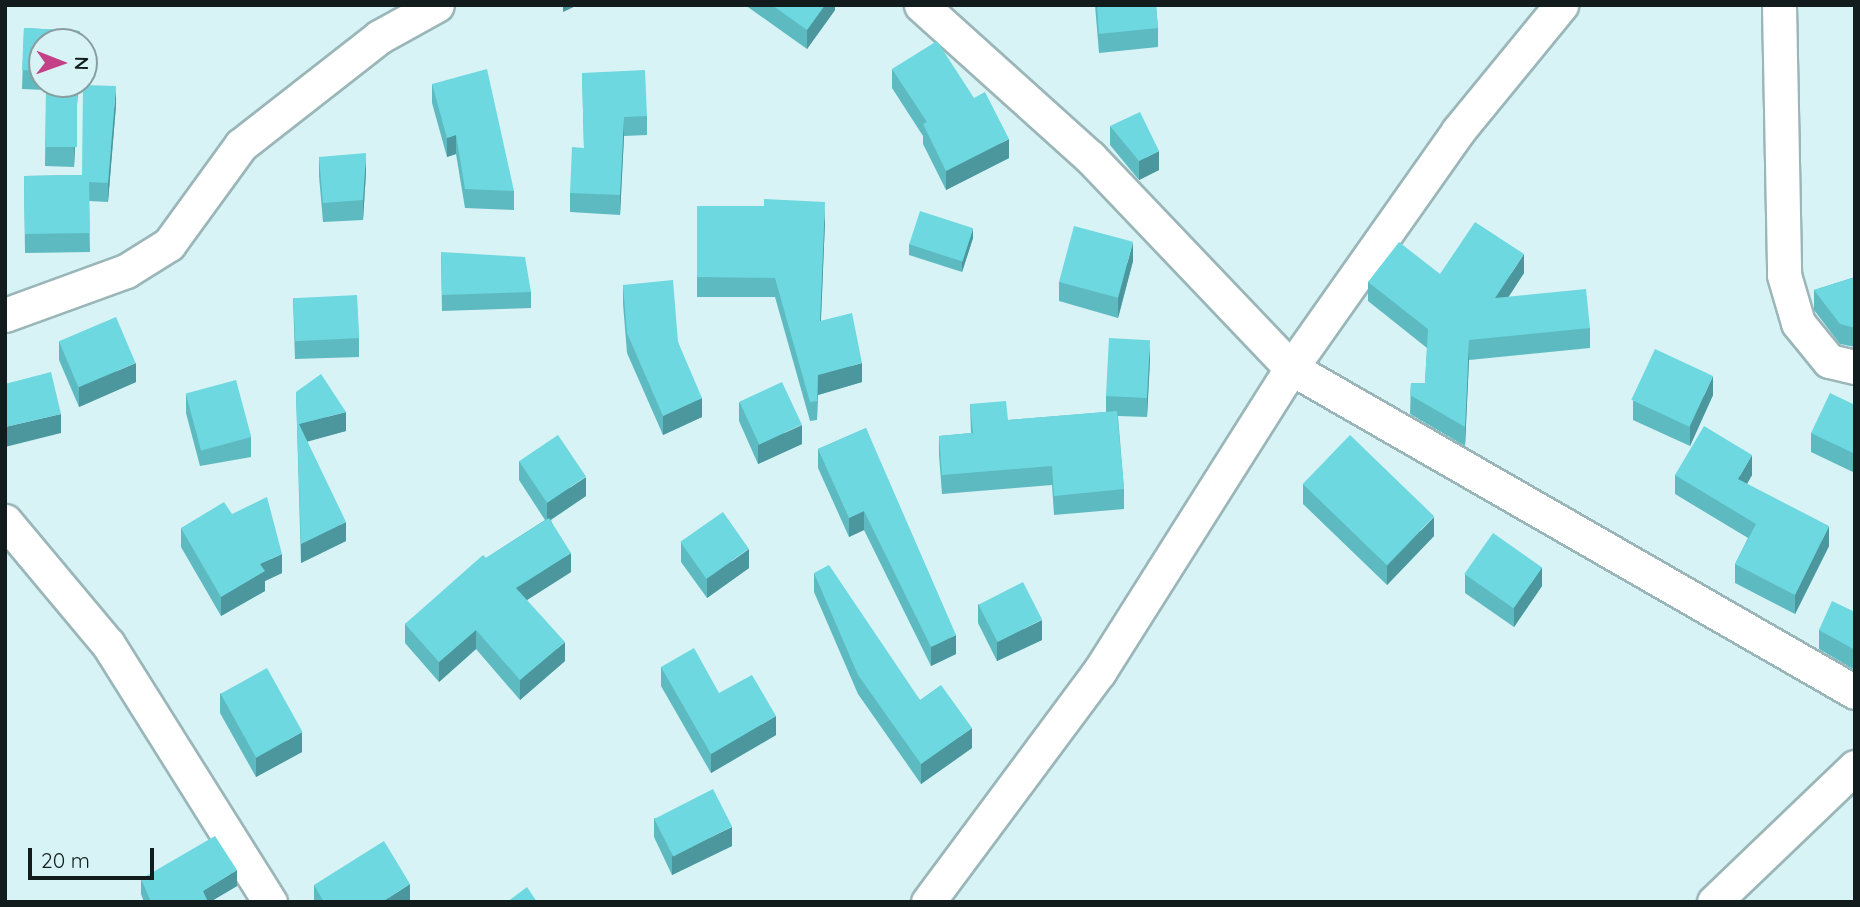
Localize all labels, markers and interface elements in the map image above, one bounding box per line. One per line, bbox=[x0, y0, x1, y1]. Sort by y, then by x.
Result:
north arrow bbox=[28, 28, 98, 98]
text: N bbox=[70, 56, 94, 71]
scale bar bbox=[32, 834, 158, 878]
text: 20 m bbox=[41, 847, 90, 873]

